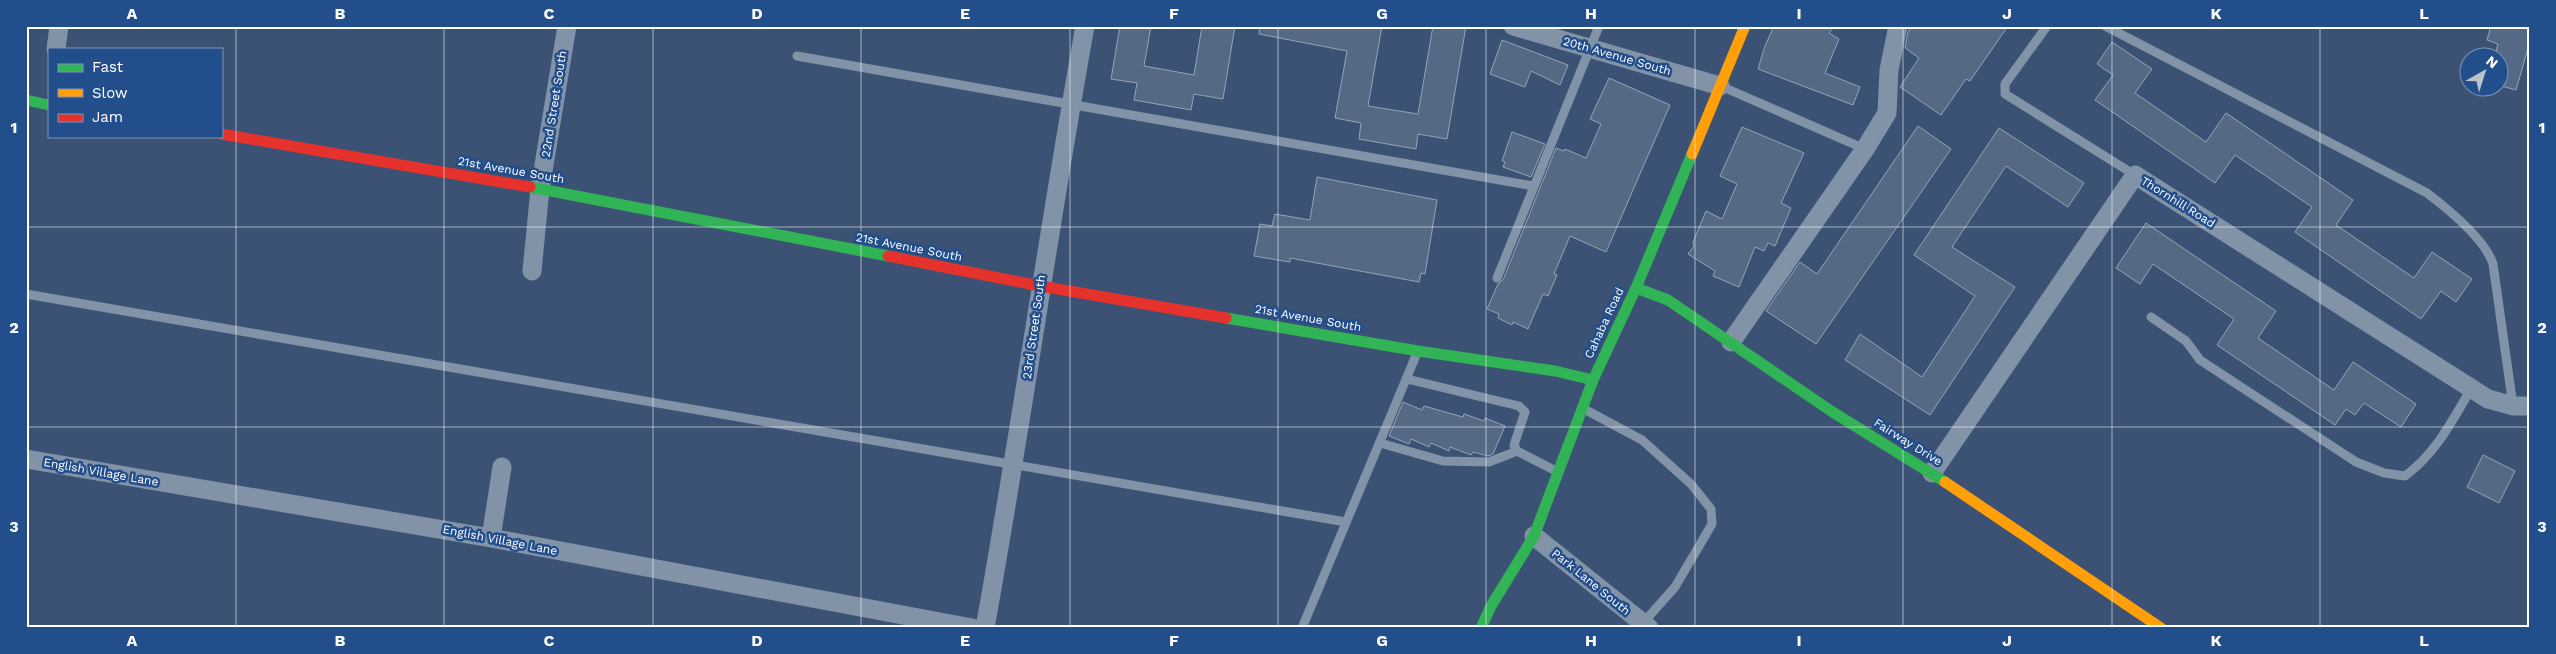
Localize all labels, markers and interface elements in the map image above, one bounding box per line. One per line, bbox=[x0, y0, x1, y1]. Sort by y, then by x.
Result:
text: A bbox=[127, 4, 138, 23]
text: B bbox=[335, 4, 346, 23]
text: C bbox=[544, 4, 555, 23]
text: D bbox=[751, 4, 763, 23]
text: E bbox=[960, 4, 970, 23]
text: F bbox=[1169, 4, 1179, 23]
text: G bbox=[1376, 4, 1388, 23]
text: H bbox=[1585, 4, 1597, 23]
text: I bbox=[1796, 4, 1802, 23]
text: J bbox=[2002, 4, 2012, 23]
text: K bbox=[2210, 4, 2222, 23]
text: L bbox=[2419, 4, 2429, 23]
street label: 20th Avenue South bbox=[1561, 34, 1673, 78]
legend bbox=[48, 48, 222, 138]
north arrow bbox=[2458, 48, 2508, 98]
street label: 22nd Street South bbox=[539, 50, 569, 158]
text: N bbox=[2483, 52, 2501, 71]
text: Fast bbox=[92, 58, 124, 76]
text: Slow bbox=[92, 84, 128, 102]
text: Jam bbox=[92, 108, 123, 126]
text: 1 bbox=[11, 118, 17, 137]
text: 1 bbox=[2539, 118, 2545, 137]
street label: 21st Avenue South bbox=[457, 154, 565, 186]
street label: Thornhill Road bbox=[2138, 174, 2218, 230]
street label: 21st Avenue South bbox=[855, 230, 963, 264]
street label: 23rd Street South bbox=[1020, 274, 1048, 380]
street label: Cahaba Road bbox=[1581, 285, 1627, 361]
street label: 21st Avenue South bbox=[1254, 302, 1362, 334]
text: 2 bbox=[9, 318, 19, 337]
text: 2 bbox=[2537, 318, 2547, 337]
street label: Fairway Drive bbox=[1871, 415, 1945, 469]
street label: English Village Lane bbox=[42, 455, 160, 489]
text: 3 bbox=[9, 517, 19, 536]
text: 3 bbox=[2537, 517, 2547, 536]
street label: English Village Lane bbox=[441, 522, 559, 558]
street label: Park Lane South bbox=[1549, 546, 1633, 618]
text: A bbox=[127, 631, 138, 650]
text: B bbox=[335, 631, 346, 650]
text: C bbox=[544, 631, 555, 650]
text: D bbox=[751, 631, 763, 650]
text: E bbox=[960, 631, 970, 650]
text: F bbox=[1169, 631, 1179, 650]
text: G bbox=[1376, 631, 1388, 650]
text: H bbox=[1585, 631, 1597, 650]
text: I bbox=[1796, 631, 1802, 650]
text: J bbox=[2002, 631, 2012, 650]
text: K bbox=[2210, 631, 2222, 650]
text: L bbox=[2419, 631, 2429, 650]

